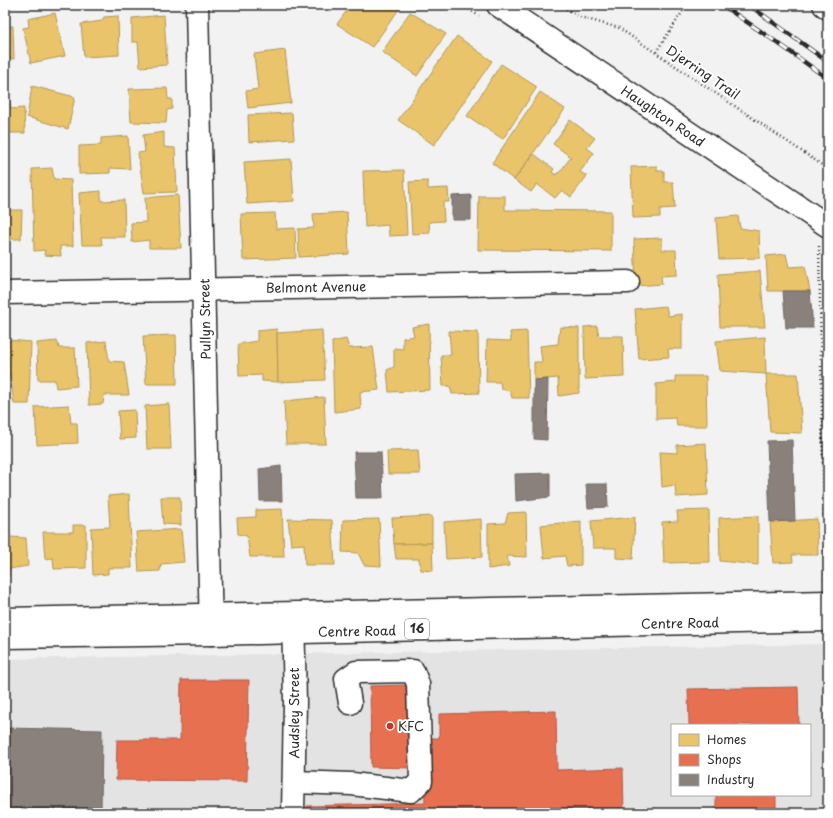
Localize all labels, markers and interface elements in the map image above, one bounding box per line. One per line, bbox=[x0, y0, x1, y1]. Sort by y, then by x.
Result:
street label: Djerring Trail bbox=[663, 40, 744, 103]
street label: Haughton Road bbox=[618, 80, 709, 151]
street label: Belmont Avenue bbox=[266, 276, 366, 297]
street label: Pullyn Street bbox=[194, 278, 215, 360]
street label: Centre Road bbox=[641, 612, 719, 633]
road number: 16 bbox=[405, 619, 429, 639]
street label: Centre Road bbox=[318, 620, 396, 641]
street label: Audsley Street bbox=[284, 667, 303, 759]
place label: KFC bbox=[398, 716, 424, 735]
marker: KFC bbox=[385, 721, 395, 731]
legend bbox=[671, 724, 811, 796]
text: Homes bbox=[707, 730, 746, 748]
text: Shops bbox=[707, 750, 742, 768]
text: Industry bbox=[707, 770, 755, 788]

